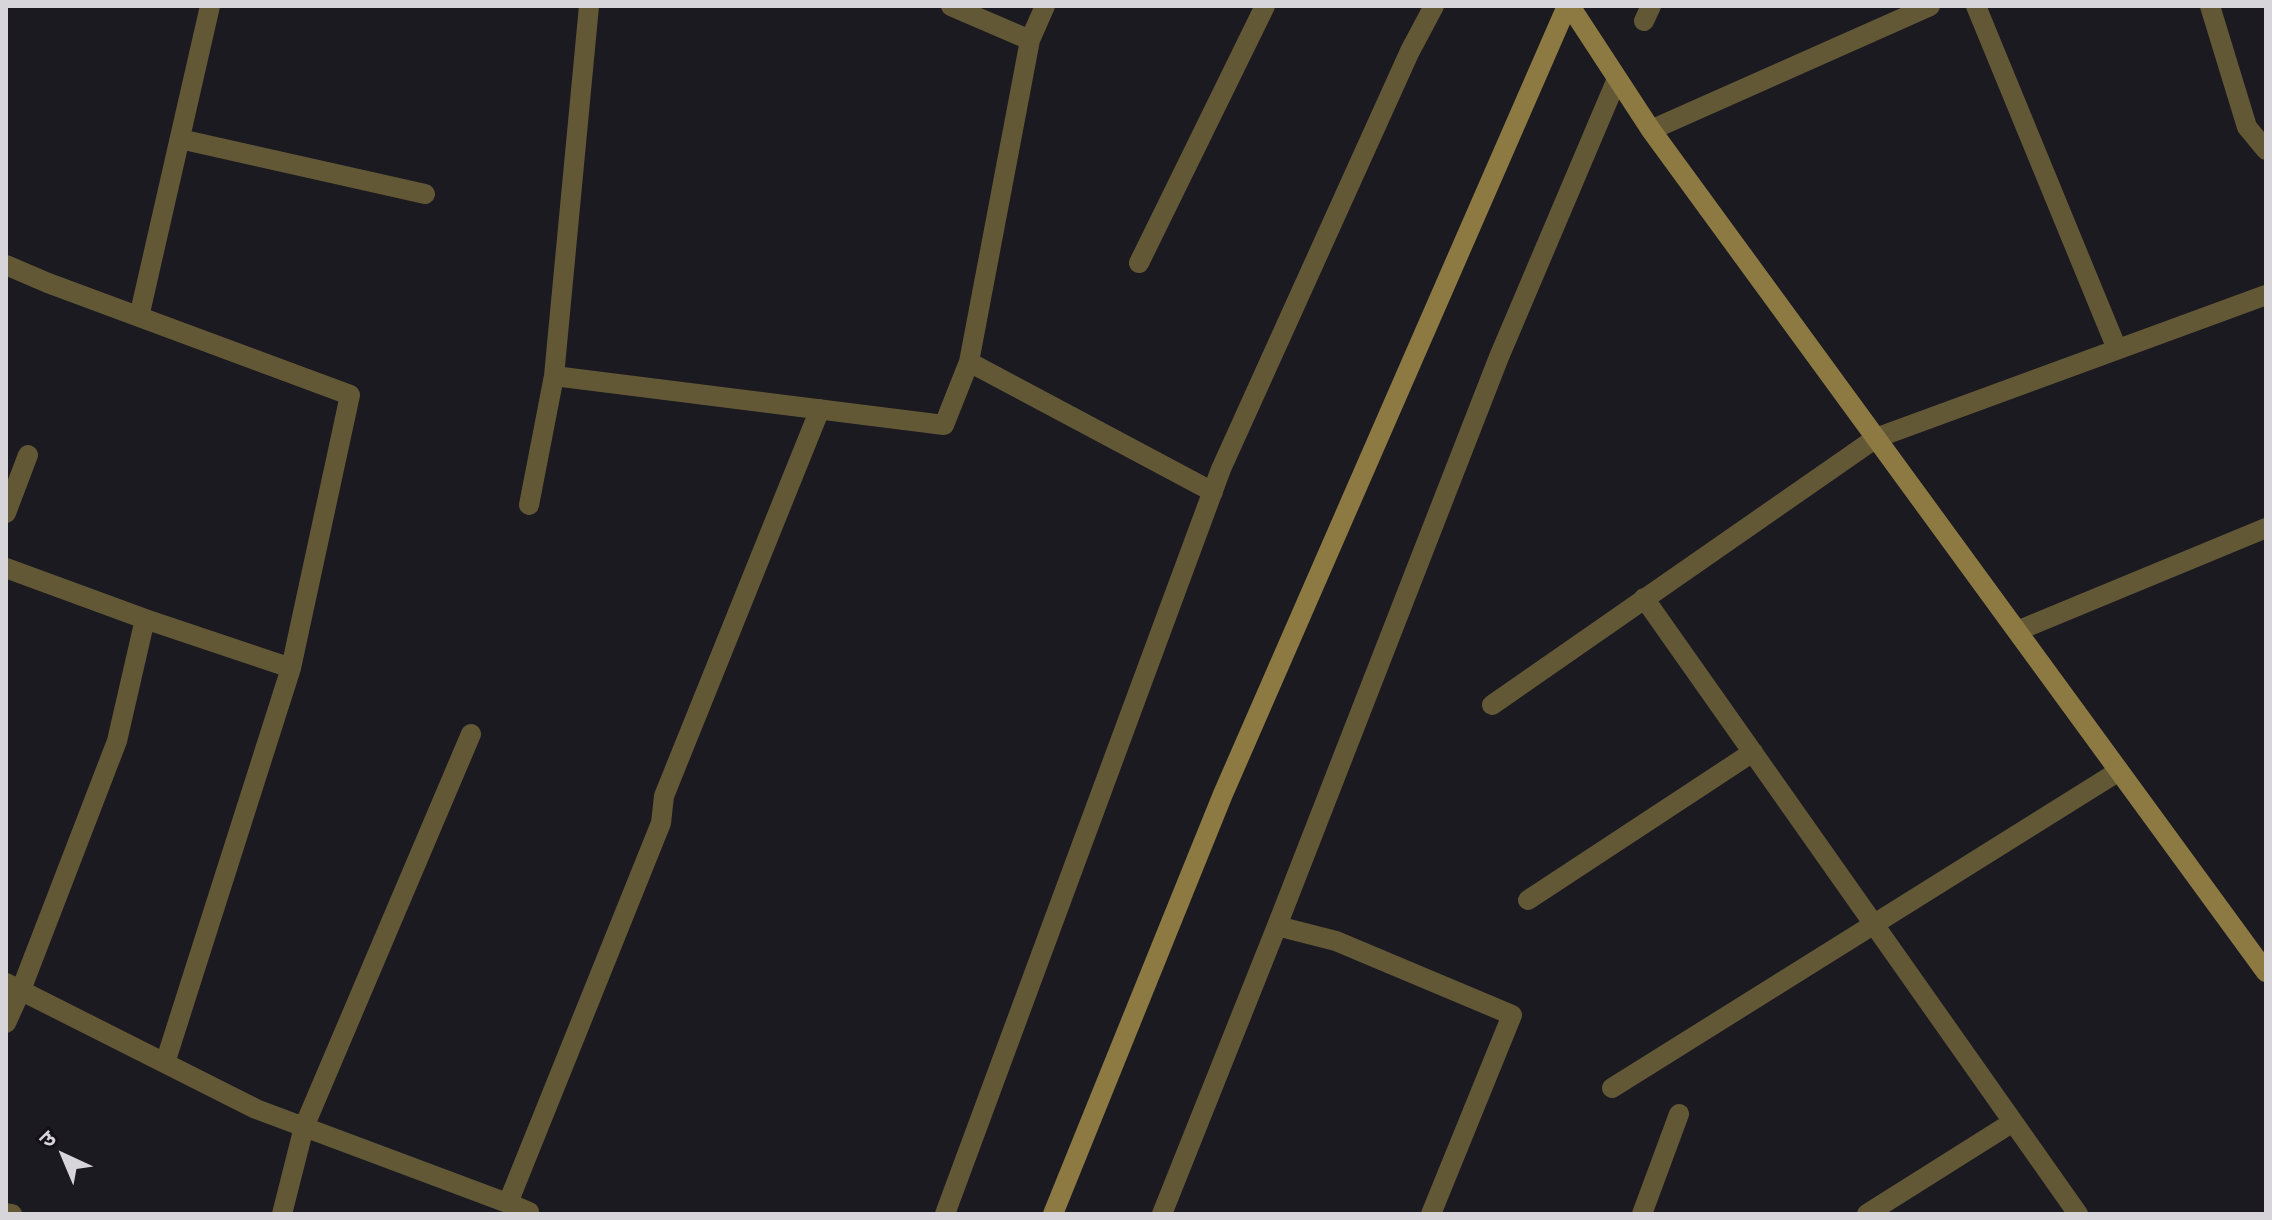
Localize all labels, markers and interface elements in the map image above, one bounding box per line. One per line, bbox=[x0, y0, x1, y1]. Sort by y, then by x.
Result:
north arrow bbox=[24, 1116, 104, 1196]
text: उ bbox=[34, 1125, 61, 1153]

